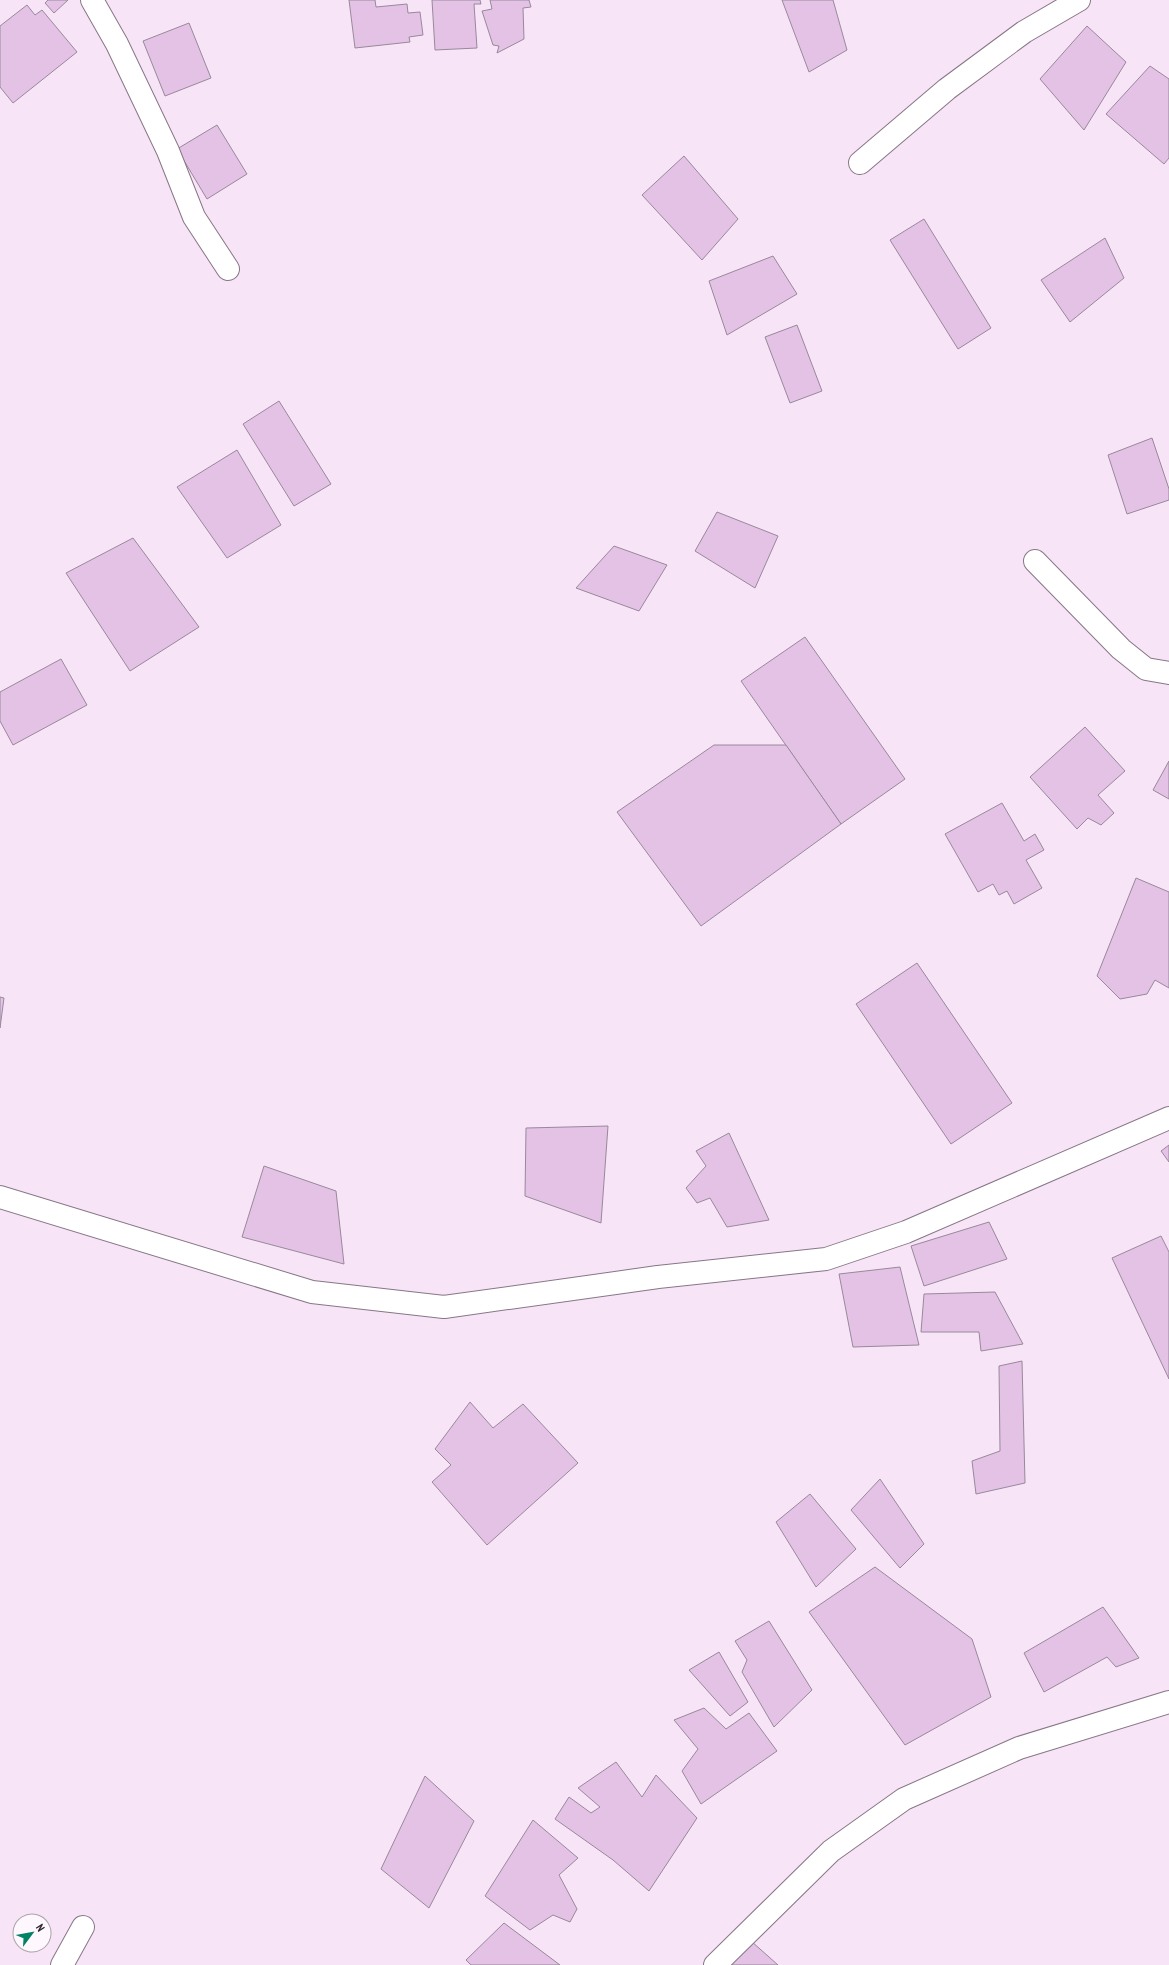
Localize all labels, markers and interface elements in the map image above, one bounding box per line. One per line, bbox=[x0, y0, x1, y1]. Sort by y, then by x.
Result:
north arrow bbox=[12, 1913, 52, 1953]
text: N bbox=[33, 1921, 48, 1934]

